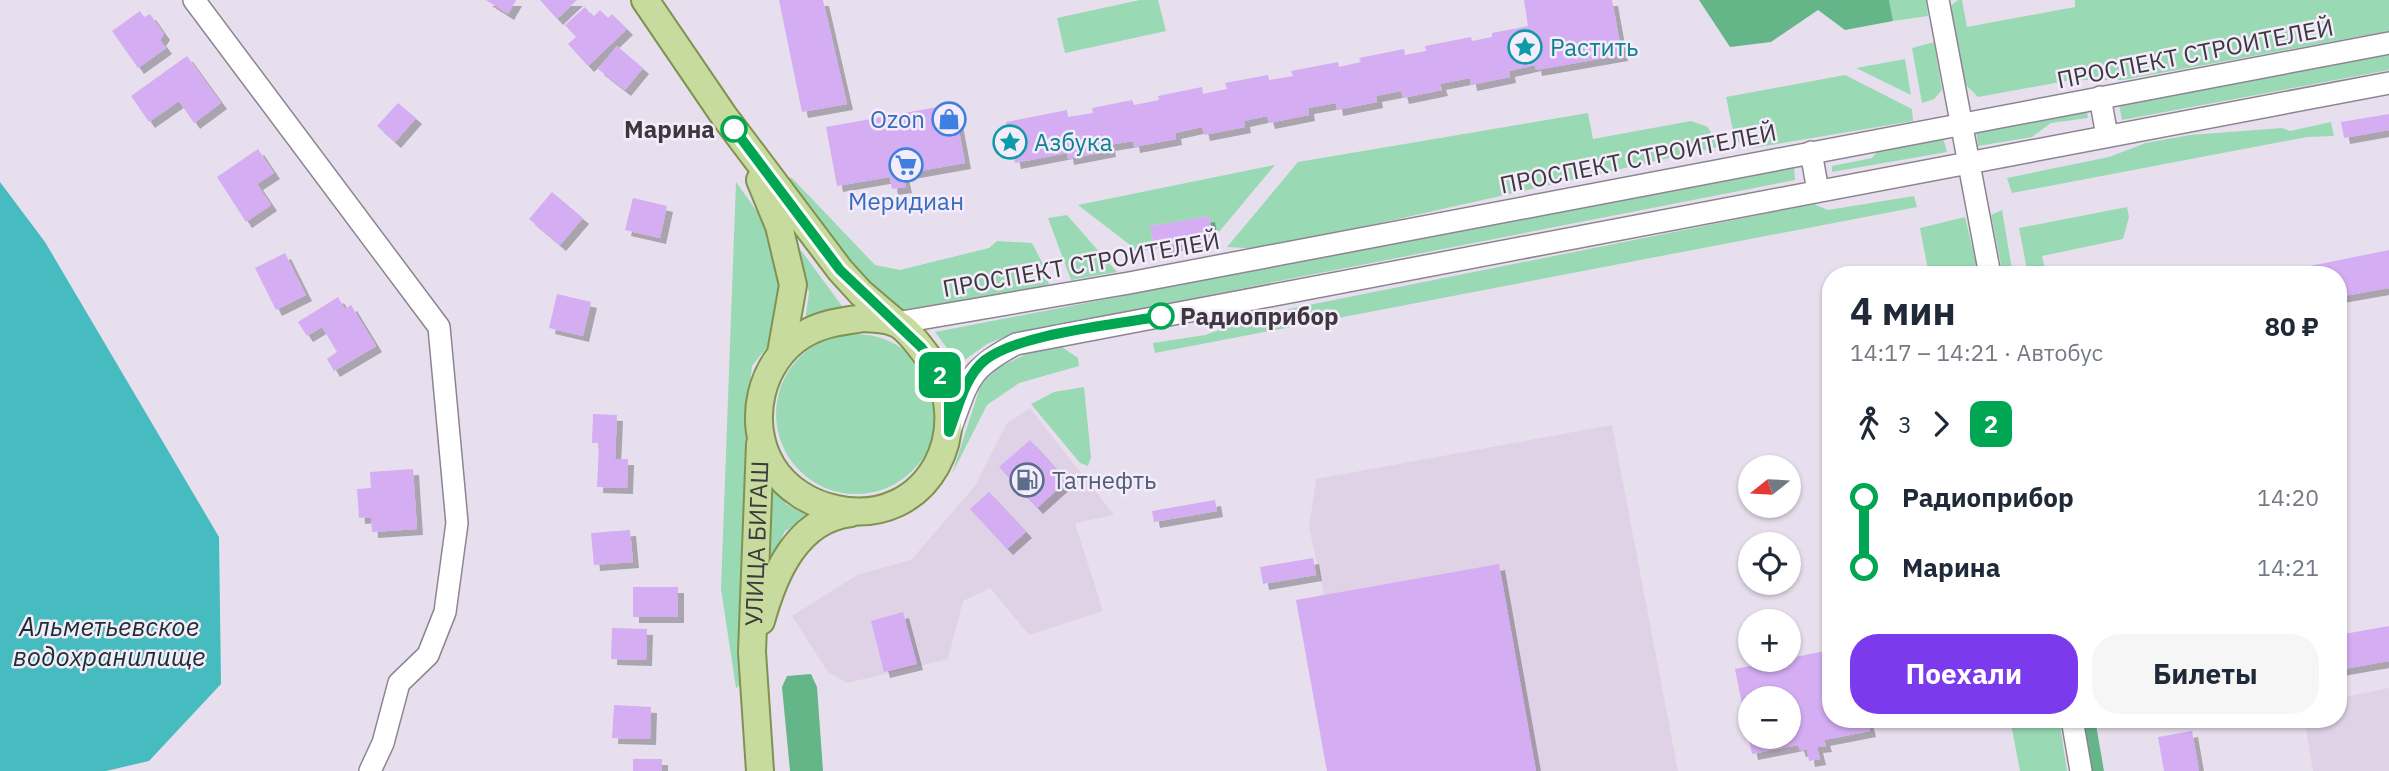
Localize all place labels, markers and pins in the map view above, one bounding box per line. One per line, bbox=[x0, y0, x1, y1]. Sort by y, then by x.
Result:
place icon: Растить bbox=[1506, 28, 1544, 66]
place label: Растить bbox=[1550, 31, 1639, 63]
shop icon: Ozon bbox=[930, 100, 968, 138]
place label: Ozon bbox=[870, 103, 925, 135]
place label: Марина bbox=[624, 113, 715, 145]
marker: Марина bbox=[721, 116, 747, 142]
place icon: Азбука bbox=[991, 123, 1029, 161]
place label: Азбука bbox=[1034, 126, 1113, 158]
supermarket icon: Меридиан bbox=[887, 146, 925, 184]
place label: Меридиан bbox=[848, 185, 964, 217]
place label: Радиоприбор bbox=[1180, 300, 1339, 332]
marker: Радиоприбор bbox=[1148, 303, 1174, 329]
fuel station icon: Татнефть bbox=[1008, 461, 1046, 499]
place label: Татнефть bbox=[1052, 464, 1157, 496]

